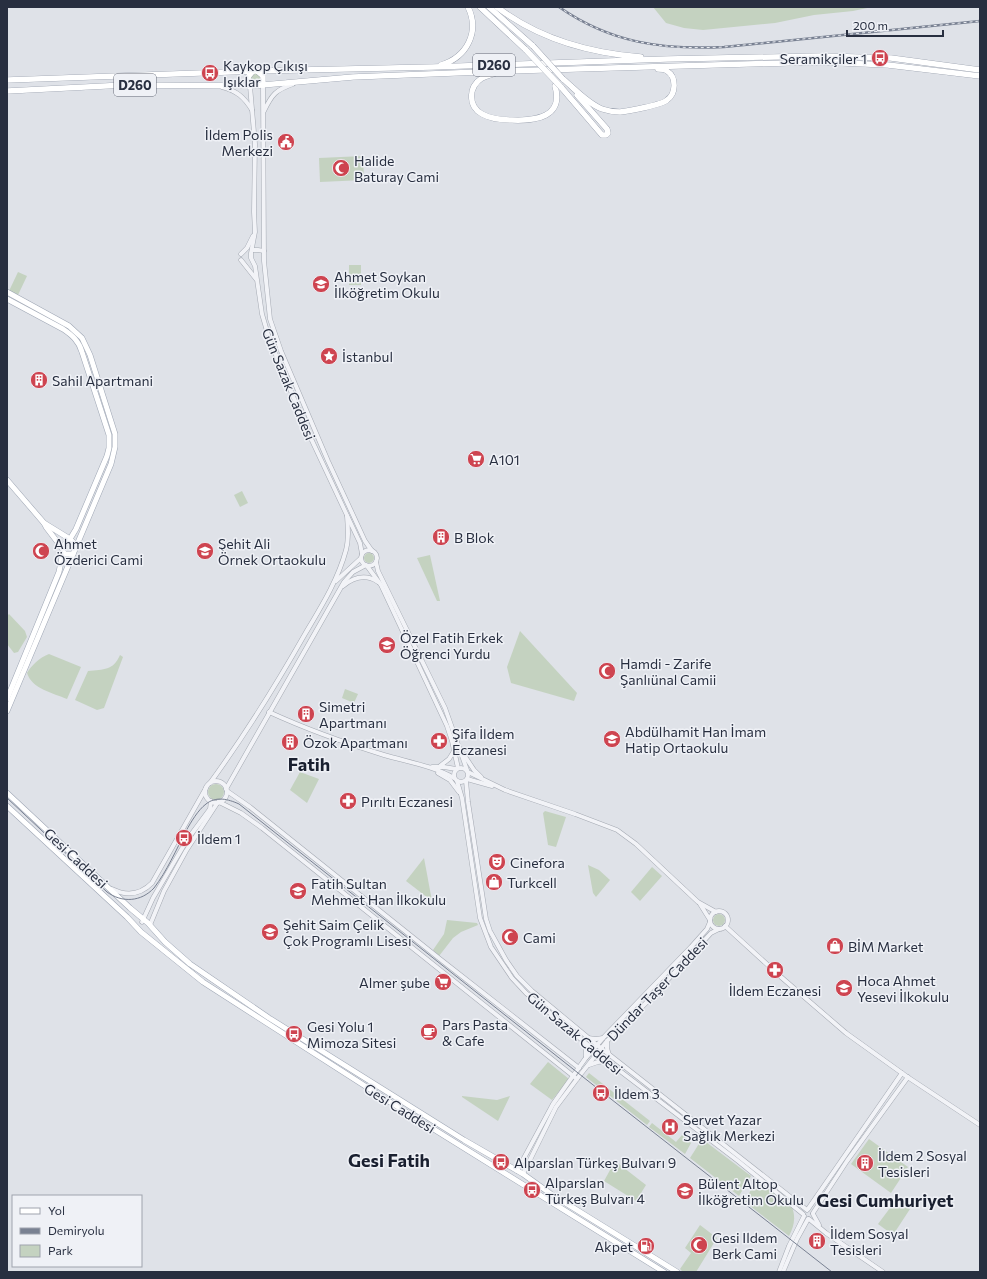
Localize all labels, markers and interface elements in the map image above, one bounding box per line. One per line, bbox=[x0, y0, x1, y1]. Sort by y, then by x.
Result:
scale bar bbox=[847, 12, 943, 38]
text: 200 m bbox=[853, 18, 888, 32]
bus stop icon: Seramikçiler 1 bbox=[870, 48, 890, 68]
place label: Seramikçiler 1 bbox=[780, 50, 867, 67]
road number: D260 bbox=[473, 54, 515, 76]
place label: Kaykop Çıkışı Işıklar bbox=[223, 57, 308, 90]
bus stop icon: Kaykop Çıkışı Işıklar bbox=[200, 63, 220, 83]
road number: D260 bbox=[114, 74, 156, 96]
place label: İldem Polis Merkezi bbox=[205, 126, 273, 159]
public building icon: İldem Polis Merkezi bbox=[276, 132, 296, 152]
place label: Halide Baturay Cami bbox=[354, 152, 439, 185]
mosque icon: Halide Baturay Cami bbox=[331, 158, 351, 178]
place label: Ahmet Soykan İlköğretim Okulu bbox=[334, 268, 440, 301]
school or university icon: Ahmet Soykan İlköğretim Okulu bbox=[311, 274, 331, 294]
street label: Gün Sazak Caddesi bbox=[259, 326, 319, 442]
place icon: İstanbul bbox=[319, 346, 339, 366]
place label: İstanbul bbox=[342, 348, 393, 365]
building icon: Sahil Apartmani bbox=[29, 370, 49, 390]
place label: Sahil Apartmani bbox=[52, 372, 153, 389]
supermarket icon: A101 bbox=[466, 449, 486, 469]
place label: A101 bbox=[489, 451, 520, 468]
building icon: B Blok bbox=[431, 527, 451, 547]
place label: B Blok bbox=[454, 529, 495, 546]
place label: Ahmet Özderici Cami bbox=[54, 535, 143, 568]
place label: Şehit Ali Örnek Ortaokulu bbox=[218, 535, 326, 568]
mosque icon: Ahmet Özderici Cami bbox=[31, 541, 51, 561]
school or university icon: Şehit Ali Örnek Ortaokulu bbox=[195, 541, 215, 561]
place label: Özel Fatih Erkek Öğrenci Yurdu bbox=[400, 629, 504, 662]
school or university icon: Özel Fatih Erkek Öğrenci Yurdu bbox=[377, 635, 397, 655]
place label: Hamdi - Zarife Şanlıünal Camii bbox=[620, 655, 716, 688]
mosque icon: Hamdi - Zarife Şanlıünal Camii bbox=[597, 661, 617, 681]
place label: Simetri Apartmanı bbox=[319, 698, 387, 731]
building icon: Simetri Apartmanı bbox=[296, 704, 316, 724]
place label: Abdülhamit Han İmam Hatip Ortaokulu bbox=[625, 723, 766, 756]
place label: Şifa İldem Eczanesi bbox=[452, 725, 514, 758]
school or university icon: Abdülhamit Han İmam Hatip Ortaokulu bbox=[602, 729, 622, 749]
pharmacy icon: Şifa İldem Eczanesi bbox=[429, 731, 449, 751]
building icon: Özok Apartmanı bbox=[280, 732, 300, 752]
place label: Özok Apartmanı bbox=[303, 734, 408, 751]
district label: Fatih bbox=[288, 753, 330, 775]
pharmacy icon: Pırıltı Eczanesi bbox=[338, 791, 358, 811]
place label: Pırıltı Eczanesi bbox=[361, 793, 453, 810]
street label: Gesi Caddesi bbox=[41, 824, 111, 892]
bus stop icon: İldem 1 bbox=[174, 828, 194, 848]
place label: İldem 1 bbox=[197, 830, 241, 847]
theatre icon: Cinefora bbox=[487, 852, 507, 872]
place label: Cinefora bbox=[510, 854, 565, 871]
shop icon: Turkcell bbox=[484, 872, 504, 892]
place label: Turkcell bbox=[507, 874, 557, 891]
place label: Fatih Sultan Mehmet Han İlkokulu bbox=[311, 875, 446, 908]
school or university icon: Fatih Sultan Mehmet Han İlkokulu bbox=[288, 881, 308, 901]
place label: Şehit Saim Çelik Çok Programlı Lisesi bbox=[283, 916, 411, 949]
school or university icon: Şehit Saim Çelik Çok Programlı Lisesi bbox=[260, 922, 280, 942]
mosque icon: Cami bbox=[500, 927, 520, 947]
place label: Cami bbox=[523, 929, 556, 946]
street label: Dündar Taşer Caddesi bbox=[603, 934, 711, 1044]
shop icon: BİM Market bbox=[825, 936, 845, 956]
place label: BİM Market bbox=[848, 938, 924, 955]
pharmacy icon: İldem Eczanesi bbox=[765, 960, 785, 980]
supermarket icon: Almer şube bbox=[433, 972, 453, 992]
place label: Hoca Ahmet Yesevi İlkokulu bbox=[857, 972, 949, 1005]
place label: Almer şube bbox=[359, 974, 430, 991]
school or university icon: Hoca Ahmet Yesevi İlkokulu bbox=[834, 978, 854, 998]
place label: İldem Eczanesi bbox=[729, 982, 821, 999]
street label: Gün Sazak Caddesi bbox=[524, 988, 626, 1078]
place label: Pars Pasta & Cafe bbox=[442, 1016, 508, 1049]
place label: Gesi Yolu 1 Mimoza Sitesi bbox=[307, 1018, 396, 1051]
cafe icon: Pars Pasta & Cafe bbox=[419, 1022, 439, 1042]
bus stop icon: Gesi Yolu 1 Mimoza Sitesi bbox=[284, 1024, 304, 1044]
street label: Gesi Caddesi bbox=[361, 1079, 439, 1137]
bus stop icon: İldem 3 bbox=[591, 1083, 611, 1103]
place label: İldem 3 bbox=[614, 1085, 660, 1102]
place label: Servet Yazar Sağlık Merkezi bbox=[683, 1111, 775, 1144]
hospital icon: Servet Yazar Sağlık Merkezi bbox=[660, 1117, 680, 1137]
place label: İldem 2 Sosyal Tesisleri bbox=[878, 1147, 967, 1180]
district label: Gesi Fatih bbox=[348, 1149, 430, 1171]
bus stop icon: Alparslan Türkeş Bulvarı 9 bbox=[491, 1152, 511, 1172]
building icon: İldem 2 Sosyal Tesisleri bbox=[855, 1153, 875, 1173]
place label: Alparslan Türkeş Bulvarı 9 bbox=[514, 1154, 676, 1171]
place label: Alparslan Türkeş Bulvarı 4 bbox=[545, 1174, 646, 1207]
place label: Bülent Altop İlköğretim Okulu bbox=[698, 1175, 804, 1208]
bus stop icon: Alparslan Türkeş Bulvarı 4 bbox=[522, 1180, 542, 1200]
school or university icon: Bülent Altop İlköğretim Okulu bbox=[675, 1181, 695, 1201]
district label: Gesi Cumhuriyet bbox=[816, 1189, 954, 1211]
legend bbox=[12, 1195, 142, 1267]
text: Yol bbox=[48, 1203, 65, 1217]
text: Demiryolu bbox=[48, 1223, 104, 1237]
place label: İldem Sosyal Tesisleri bbox=[830, 1225, 908, 1258]
place label: Gesi Ildem Berk Cami bbox=[712, 1229, 777, 1262]
building icon: İldem Sosyal Tesisleri bbox=[807, 1231, 827, 1251]
mosque icon: Gesi Ildem Berk Cami bbox=[689, 1235, 709, 1255]
fuel station icon: Akpet bbox=[636, 1236, 656, 1256]
place label: Akpet bbox=[594, 1238, 633, 1255]
text: Park bbox=[48, 1243, 74, 1257]

